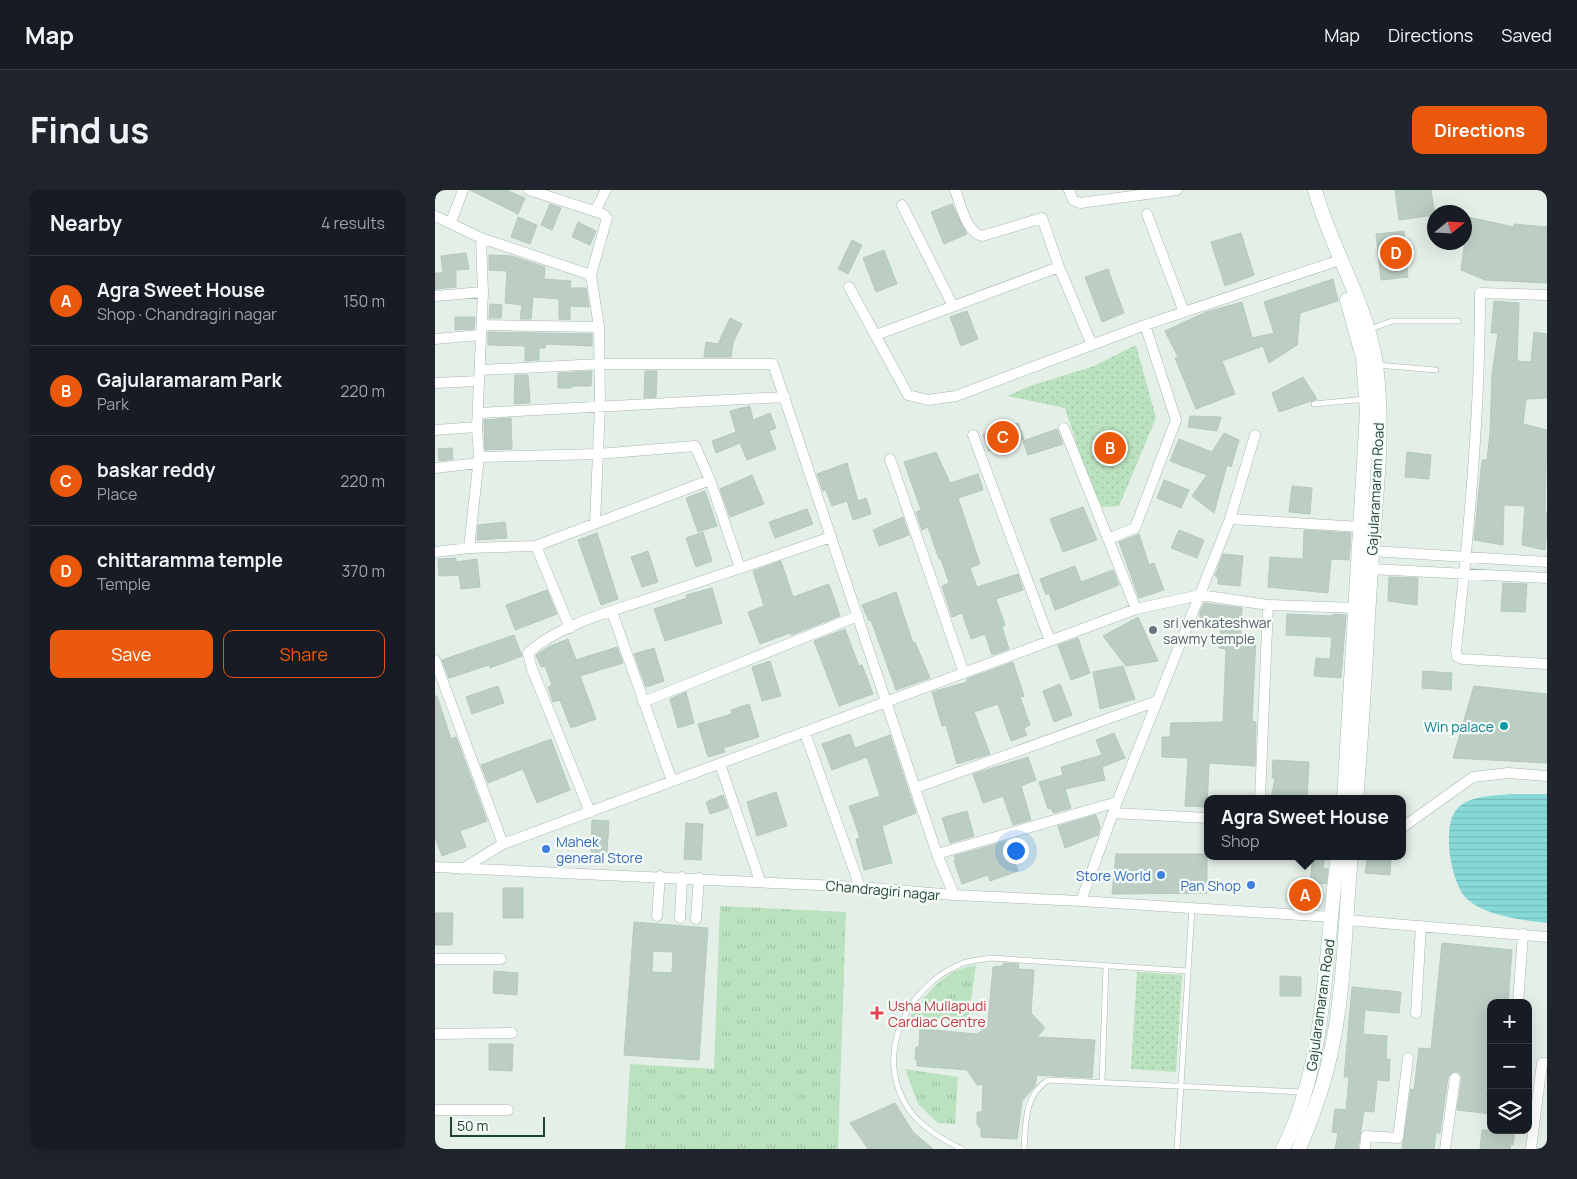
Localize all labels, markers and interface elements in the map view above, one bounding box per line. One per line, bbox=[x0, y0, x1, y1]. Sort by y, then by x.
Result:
text: Map bbox=[25, 18, 74, 51]
text: Map bbox=[1324, 23, 1360, 47]
text: Directions bbox=[1388, 23, 1473, 47]
text: Saved bbox=[1501, 23, 1552, 47]
text: Find us bbox=[30, 106, 149, 154]
button: Directions bbox=[1412, 106, 1547, 154]
north arrow bbox=[1427, 205, 1472, 250]
text: Nearby bbox=[50, 209, 122, 237]
text: 4 results bbox=[321, 212, 385, 234]
pin: D bbox=[1380, 234, 1412, 272]
text: Agra Sweet House bbox=[97, 277, 265, 303]
text: A bbox=[61, 290, 71, 312]
text: 150 m bbox=[343, 290, 385, 312]
text: Shop · Chandragiri nagar bbox=[97, 303, 277, 325]
text: Gajularamaram Park bbox=[97, 367, 282, 393]
text: B bbox=[61, 380, 71, 402]
text: 220 m bbox=[340, 380, 385, 402]
text: Park bbox=[97, 393, 129, 415]
pin: C bbox=[987, 418, 1019, 456]
street label: Gajularamaram Road bbox=[1362, 422, 1388, 556]
pin: B bbox=[1094, 429, 1126, 467]
text: baskar reddy bbox=[97, 457, 215, 483]
text: C bbox=[60, 470, 72, 492]
text: 220 m bbox=[340, 470, 385, 492]
text: Place bbox=[97, 483, 137, 505]
text: chittaramma temple bbox=[97, 547, 283, 573]
text: D bbox=[60, 560, 72, 582]
text: 370 m bbox=[342, 560, 385, 582]
text: Temple bbox=[97, 573, 151, 595]
place label: sri venkateshwar sawmy temple bbox=[1163, 613, 1272, 648]
marker: sri venkateshwar sawmy temple bbox=[1147, 624, 1159, 636]
button: Save bbox=[50, 630, 213, 678]
button: Share bbox=[223, 630, 385, 678]
place label: Win palace bbox=[1424, 717, 1494, 736]
marker: Win palace bbox=[1498, 720, 1510, 732]
popup bbox=[1204, 795, 1406, 860]
text: Agra Sweet House bbox=[1221, 804, 1389, 830]
text: Shop bbox=[1221, 830, 1259, 852]
place label: Mahek general Store bbox=[556, 832, 643, 867]
your location bbox=[1003, 838, 1029, 864]
marker: Mahek general Store bbox=[540, 843, 552, 855]
place label: Store World bbox=[1076, 866, 1151, 885]
marker: Store World bbox=[1155, 869, 1167, 881]
street label: Chandragiri nagar bbox=[825, 876, 941, 904]
place label: Pan Shop bbox=[1180, 876, 1241, 895]
pin: A bbox=[1289, 876, 1321, 914]
marker: Pan Shop bbox=[1245, 879, 1257, 891]
street label: Gajularamaram Road bbox=[1301, 938, 1339, 1072]
place label: Usha Mullapudi Cardiac Centre bbox=[888, 996, 987, 1031]
map controls bbox=[1487, 999, 1532, 1134]
button: + bbox=[1487, 999, 1532, 1044]
marker: Usha Mullapudi Cardiac Centre bbox=[870, 1006, 884, 1020]
button: − bbox=[1487, 1044, 1532, 1089]
button: layers bbox=[1487, 1089, 1532, 1134]
scale bar bbox=[450, 1114, 545, 1137]
text: 50 m bbox=[457, 1116, 488, 1135]

